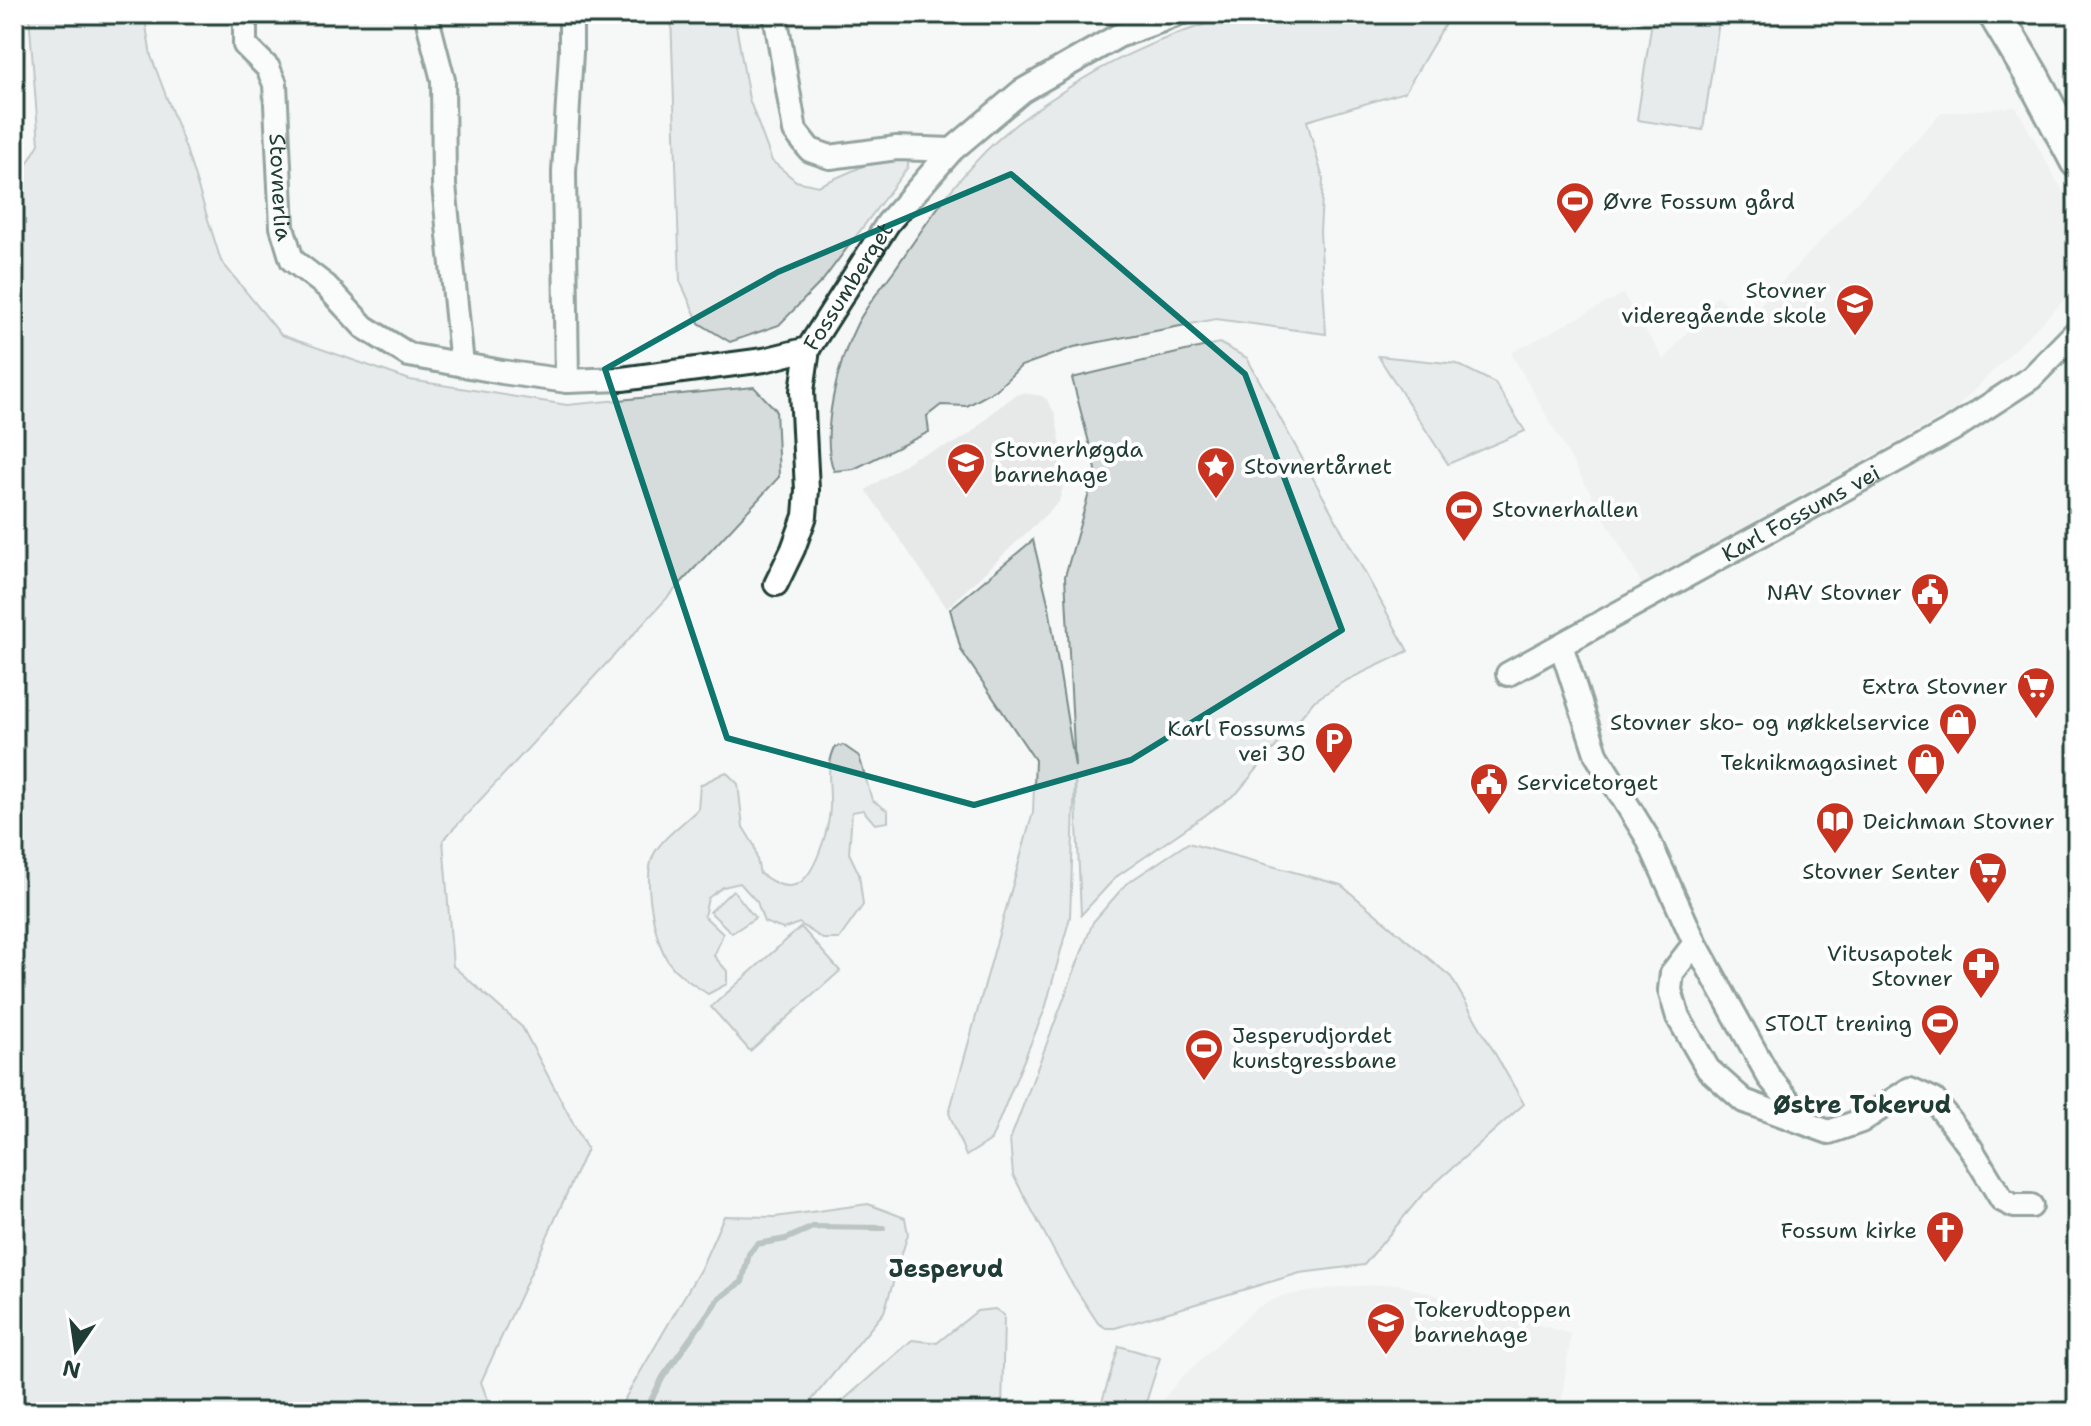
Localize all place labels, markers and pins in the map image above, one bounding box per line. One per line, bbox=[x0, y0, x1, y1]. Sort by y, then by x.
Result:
sports icon: Øvre Fossum gård bbox=[1554, 180, 1596, 235]
place label: Øvre Fossum gård bbox=[1603, 187, 1795, 216]
place label: Stovner videregående skole bbox=[1621, 276, 1827, 330]
school or university icon: Stovner videregående skole bbox=[1834, 282, 1876, 337]
place label: Stovnerhøgda barnehage bbox=[994, 435, 1143, 489]
school or university icon: Stovnerhøgda barnehage bbox=[945, 441, 987, 496]
place icon: Stovnertårnet bbox=[1195, 445, 1237, 500]
place label: Stovnertårnet bbox=[1244, 452, 1392, 481]
sports icon: Stovnerhallen bbox=[1443, 488, 1485, 543]
place label: Stovnerhallen bbox=[1492, 495, 1639, 524]
public building icon: NAV Stovner bbox=[1909, 571, 1951, 626]
place label: NAV Stovner bbox=[1767, 578, 1902, 607]
supermarket icon: Extra Stovner bbox=[2015, 665, 2057, 720]
place label: Extra Stovner bbox=[1862, 672, 2008, 701]
shop icon: Stovner sko- og nøkkelservice bbox=[1937, 701, 1979, 756]
place label: Stovner sko- og nøkkelservice bbox=[1610, 708, 1930, 737]
place label: Karl Fossums vei 30 bbox=[1167, 714, 1306, 768]
parking icon: Karl Fossums vei 30 bbox=[1313, 720, 1355, 775]
shop icon: Teknikmagasinet bbox=[1905, 741, 1947, 796]
place label: Teknikmagasinet bbox=[1720, 748, 1898, 777]
public building icon: Servicetorget bbox=[1468, 761, 1510, 816]
place label: Servicetorget bbox=[1517, 768, 1658, 797]
library icon: Deichman Stovner bbox=[1814, 800, 1856, 855]
place label: Deichman Stovner bbox=[1863, 807, 2055, 836]
supermarket icon: Stovner Senter bbox=[1967, 850, 2009, 905]
place label: Stovner Senter bbox=[1802, 857, 1960, 886]
place label: Vitusapotek Stovner bbox=[1827, 939, 1953, 993]
pharmacy icon: Vitusapotek Stovner bbox=[1960, 945, 2002, 1000]
sports icon: STOLT trening bbox=[1919, 1002, 1961, 1057]
place label: STOLT trening bbox=[1765, 1009, 1912, 1038]
place label: Jesperudjordet kunstgressbane bbox=[1232, 1021, 1397, 1075]
sports icon: Jesperudjordet kunstgressbane bbox=[1183, 1027, 1225, 1082]
church icon: Fossum kirke bbox=[1924, 1209, 1966, 1264]
place label: Fossum kirke bbox=[1781, 1216, 1917, 1245]
place label: Tokerudtoppen barnehage bbox=[1414, 1295, 1571, 1349]
school or university icon: Tokerudtoppen barnehage bbox=[1365, 1301, 1407, 1356]

